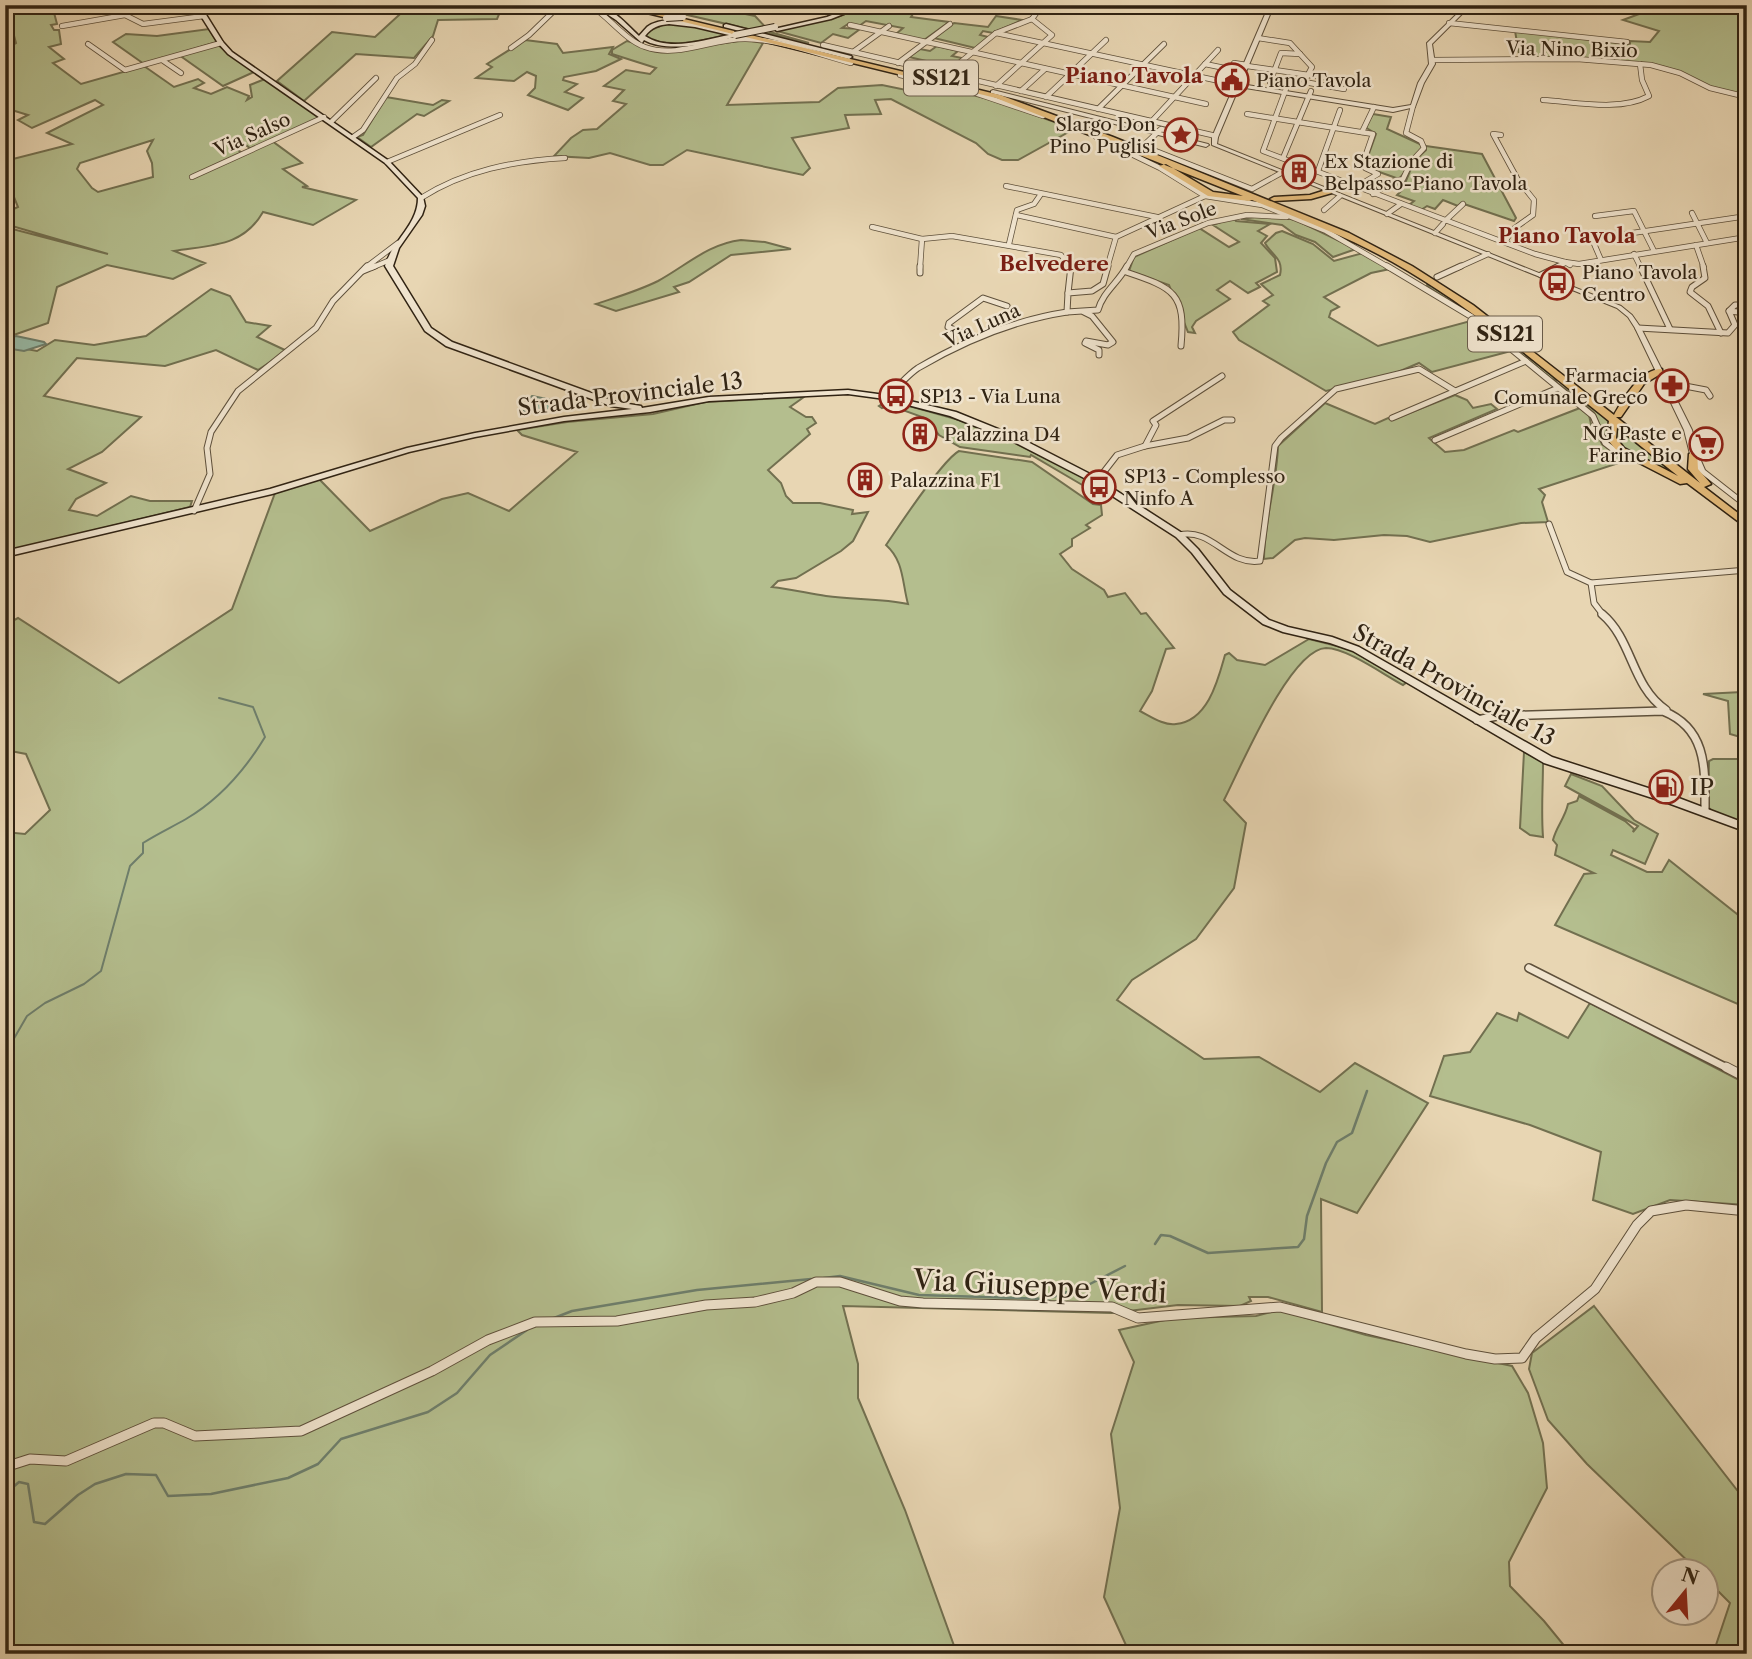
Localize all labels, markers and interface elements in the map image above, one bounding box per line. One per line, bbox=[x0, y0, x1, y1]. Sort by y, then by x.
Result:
street label: Via Nino Bixio bbox=[1505, 37, 1638, 62]
road number: SS121 bbox=[904, 60, 978, 96]
public building icon: Piano Tavola bbox=[1213, 61, 1251, 99]
district label: Piano Tavola bbox=[1065, 63, 1204, 88]
place label: Piano Tavola bbox=[1256, 69, 1371, 92]
street label: Via Salso bbox=[210, 107, 294, 162]
place label: Slargo Don Pino Puglisi bbox=[1049, 113, 1156, 158]
place icon: Slargo Don Pino Puglisi bbox=[1162, 116, 1200, 154]
place label: Ex Stazione di Belpasso-Piano Tavola bbox=[1324, 150, 1528, 195]
building icon: Ex Stazione di Belpasso-Piano Tavola bbox=[1280, 153, 1318, 191]
street label: Via Sole bbox=[1142, 197, 1220, 245]
district label: Piano Tavola bbox=[1498, 223, 1637, 248]
district label: Belvedere bbox=[999, 251, 1109, 276]
place label: Piano Tavola Centro bbox=[1582, 261, 1697, 306]
bus stop icon: Piano Tavola Centro bbox=[1538, 264, 1576, 302]
street label: Via Luna bbox=[940, 299, 1024, 353]
road number: SS121 bbox=[1468, 316, 1542, 352]
place label: Farmacia Comunale Greco bbox=[1494, 364, 1648, 409]
street label: Strada Provinciale 13 bbox=[516, 366, 744, 422]
pharmacy icon: Farmacia Comunale Greco bbox=[1653, 367, 1691, 405]
bus stop icon: SP13 - Via Luna bbox=[877, 377, 915, 415]
place label: SP13 - Via Luna bbox=[920, 385, 1061, 408]
building icon: Palazzina D4 bbox=[901, 415, 939, 453]
place label: NG Paste e Farine Bio bbox=[1583, 422, 1682, 467]
place label: Palazzina D4 bbox=[944, 423, 1060, 446]
supermarket icon: NG Paste e Farine Bio bbox=[1687, 425, 1725, 463]
building icon: Palazzina F1 bbox=[846, 461, 884, 499]
place label: SP13 - Complesso Ninfo A bbox=[1124, 465, 1285, 510]
bus stop icon: SP13 - Complesso Ninfo A bbox=[1080, 468, 1118, 506]
place label: Palazzina F1 bbox=[890, 469, 1000, 492]
street label: Strada Provinciale 13 bbox=[1348, 618, 1560, 752]
fuel station icon: IP bbox=[1647, 768, 1685, 806]
place label: IP bbox=[1690, 773, 1714, 801]
street label: Via Giuseppe Verdi bbox=[911, 1262, 1168, 1310]
north arrow bbox=[1650, 1558, 1720, 1628]
text: N bbox=[1679, 1563, 1702, 1590]

